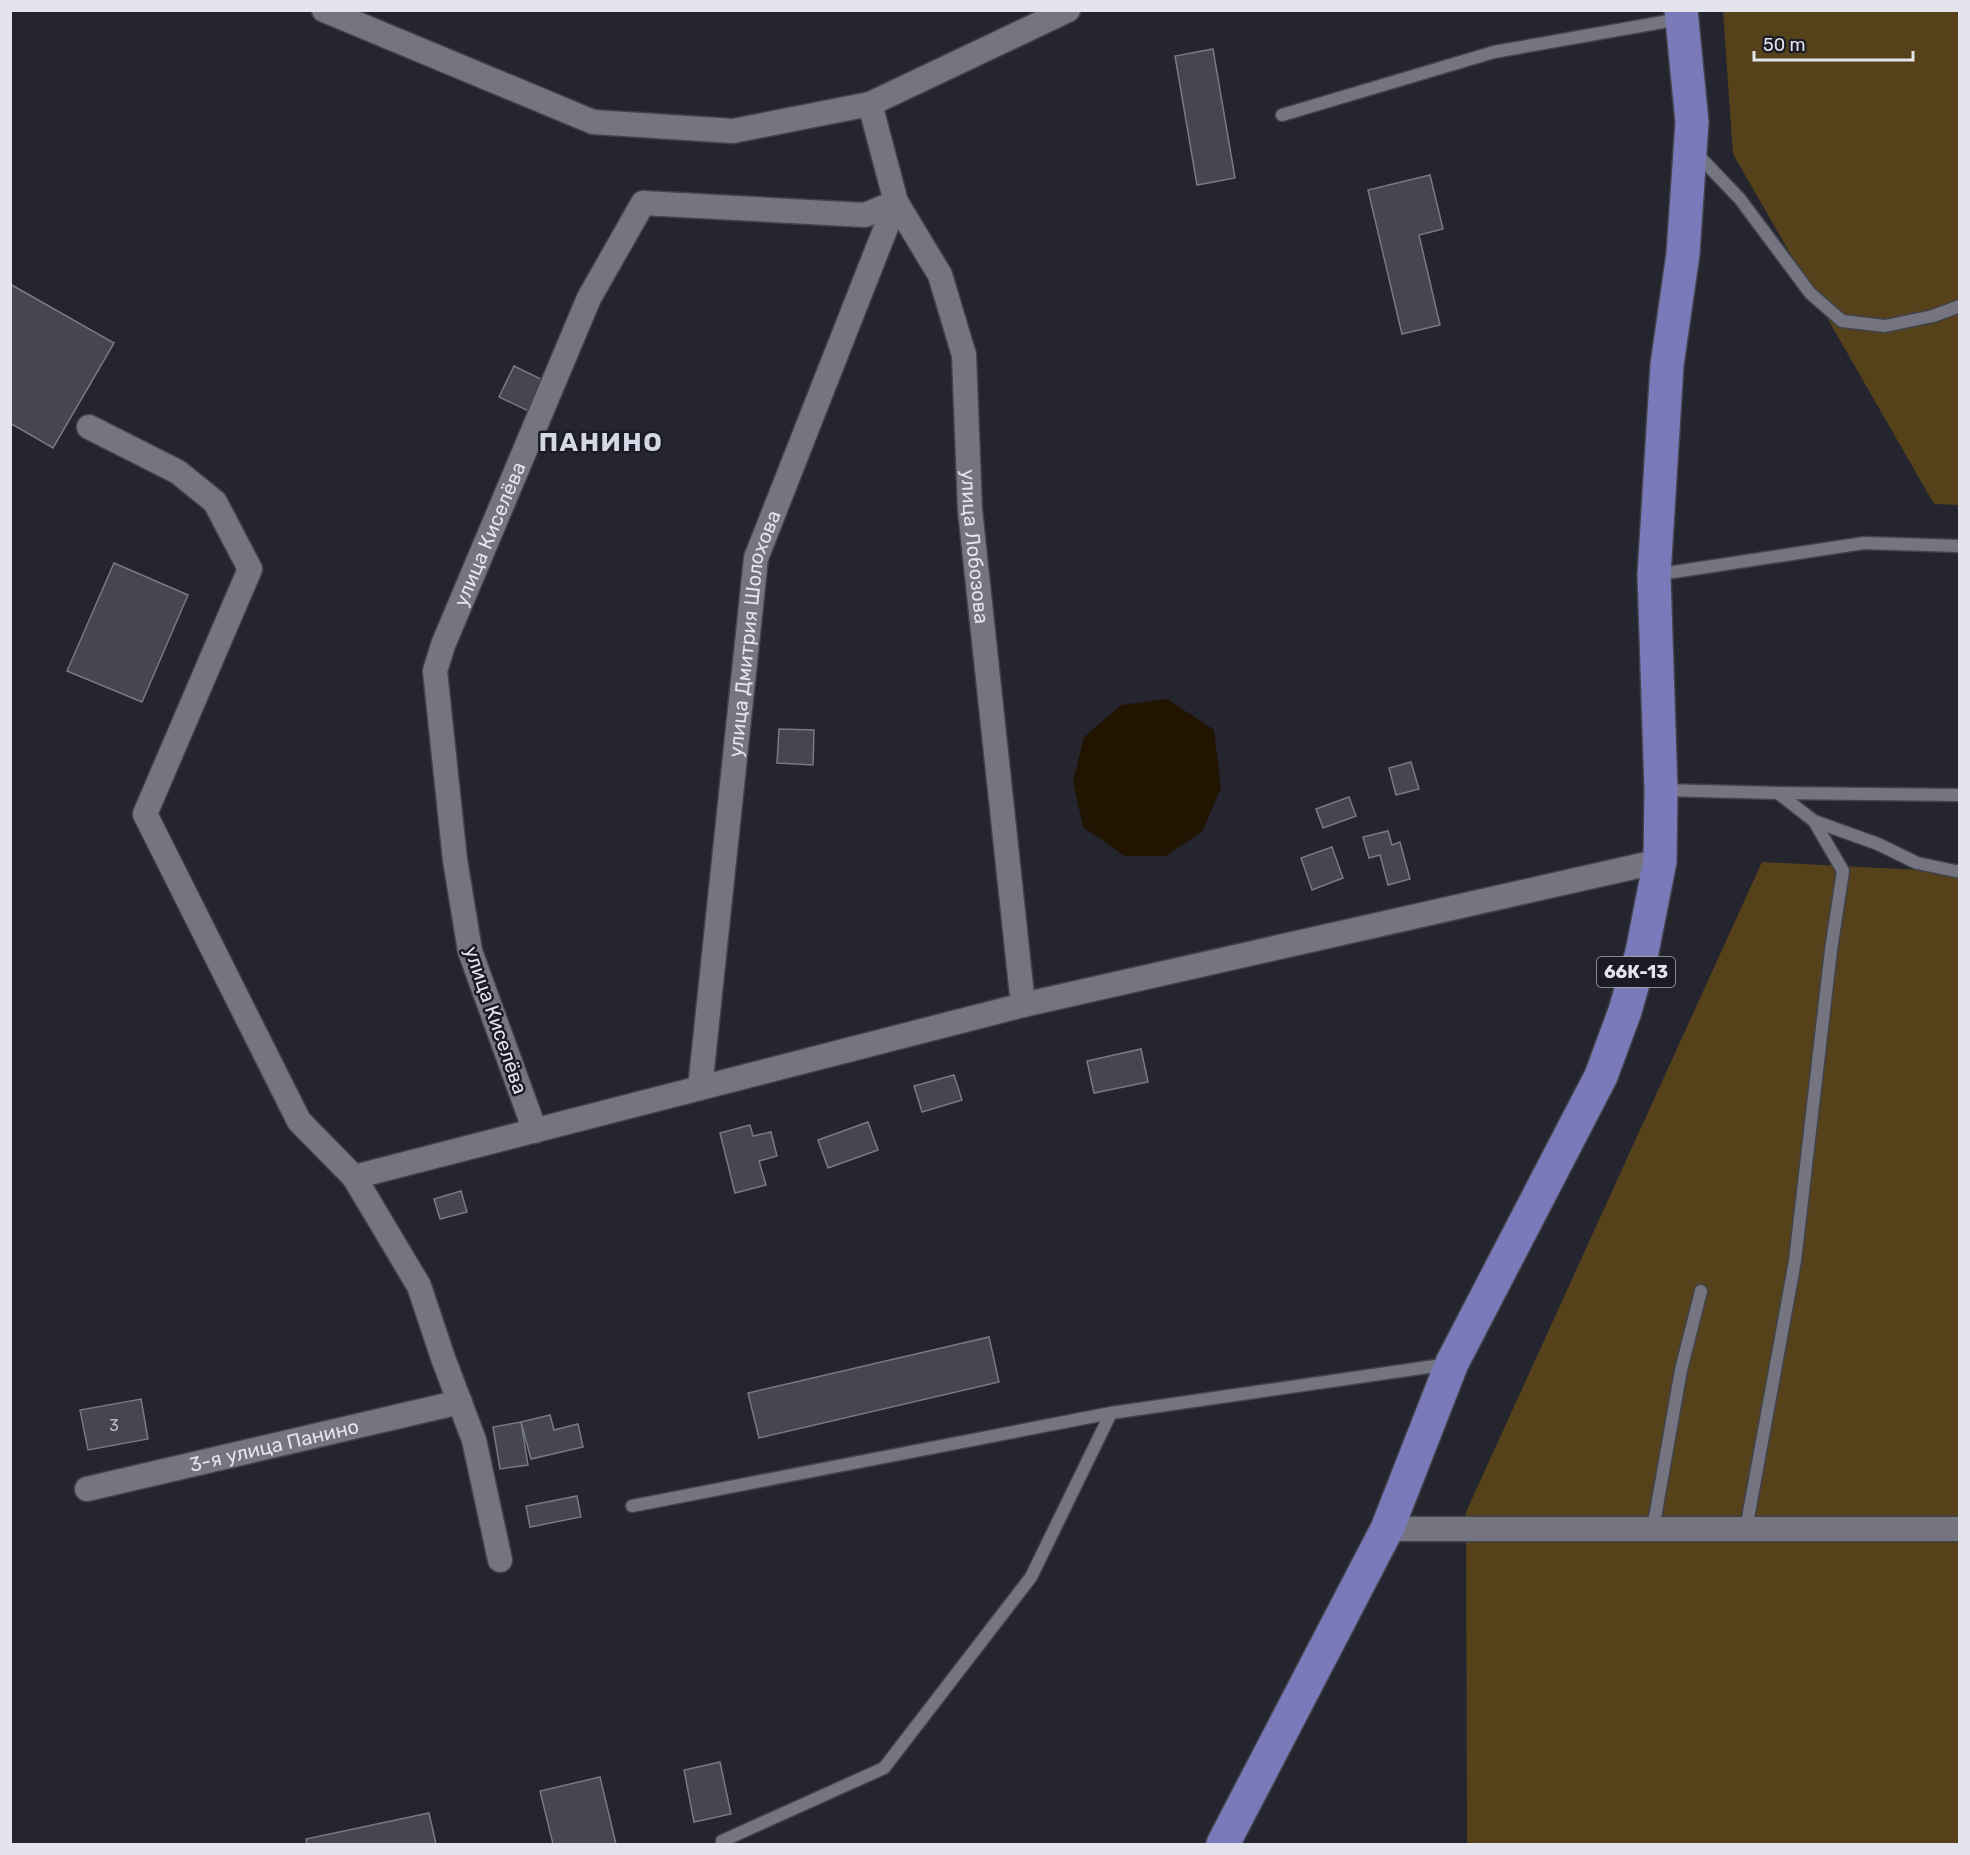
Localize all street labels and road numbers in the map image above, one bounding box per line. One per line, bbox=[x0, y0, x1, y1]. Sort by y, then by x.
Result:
street label: улица Киселёва bbox=[449, 458, 531, 610]
street label: улица Лобозова bbox=[956, 469, 994, 625]
street label: улица Дмитрия Шолохова bbox=[723, 507, 786, 758]
street label: улица Киселёва bbox=[459, 943, 533, 1097]
road number: 66К-13 bbox=[1597, 957, 1675, 987]
street label: 3-я улица Панино bbox=[187, 1414, 361, 1477]

